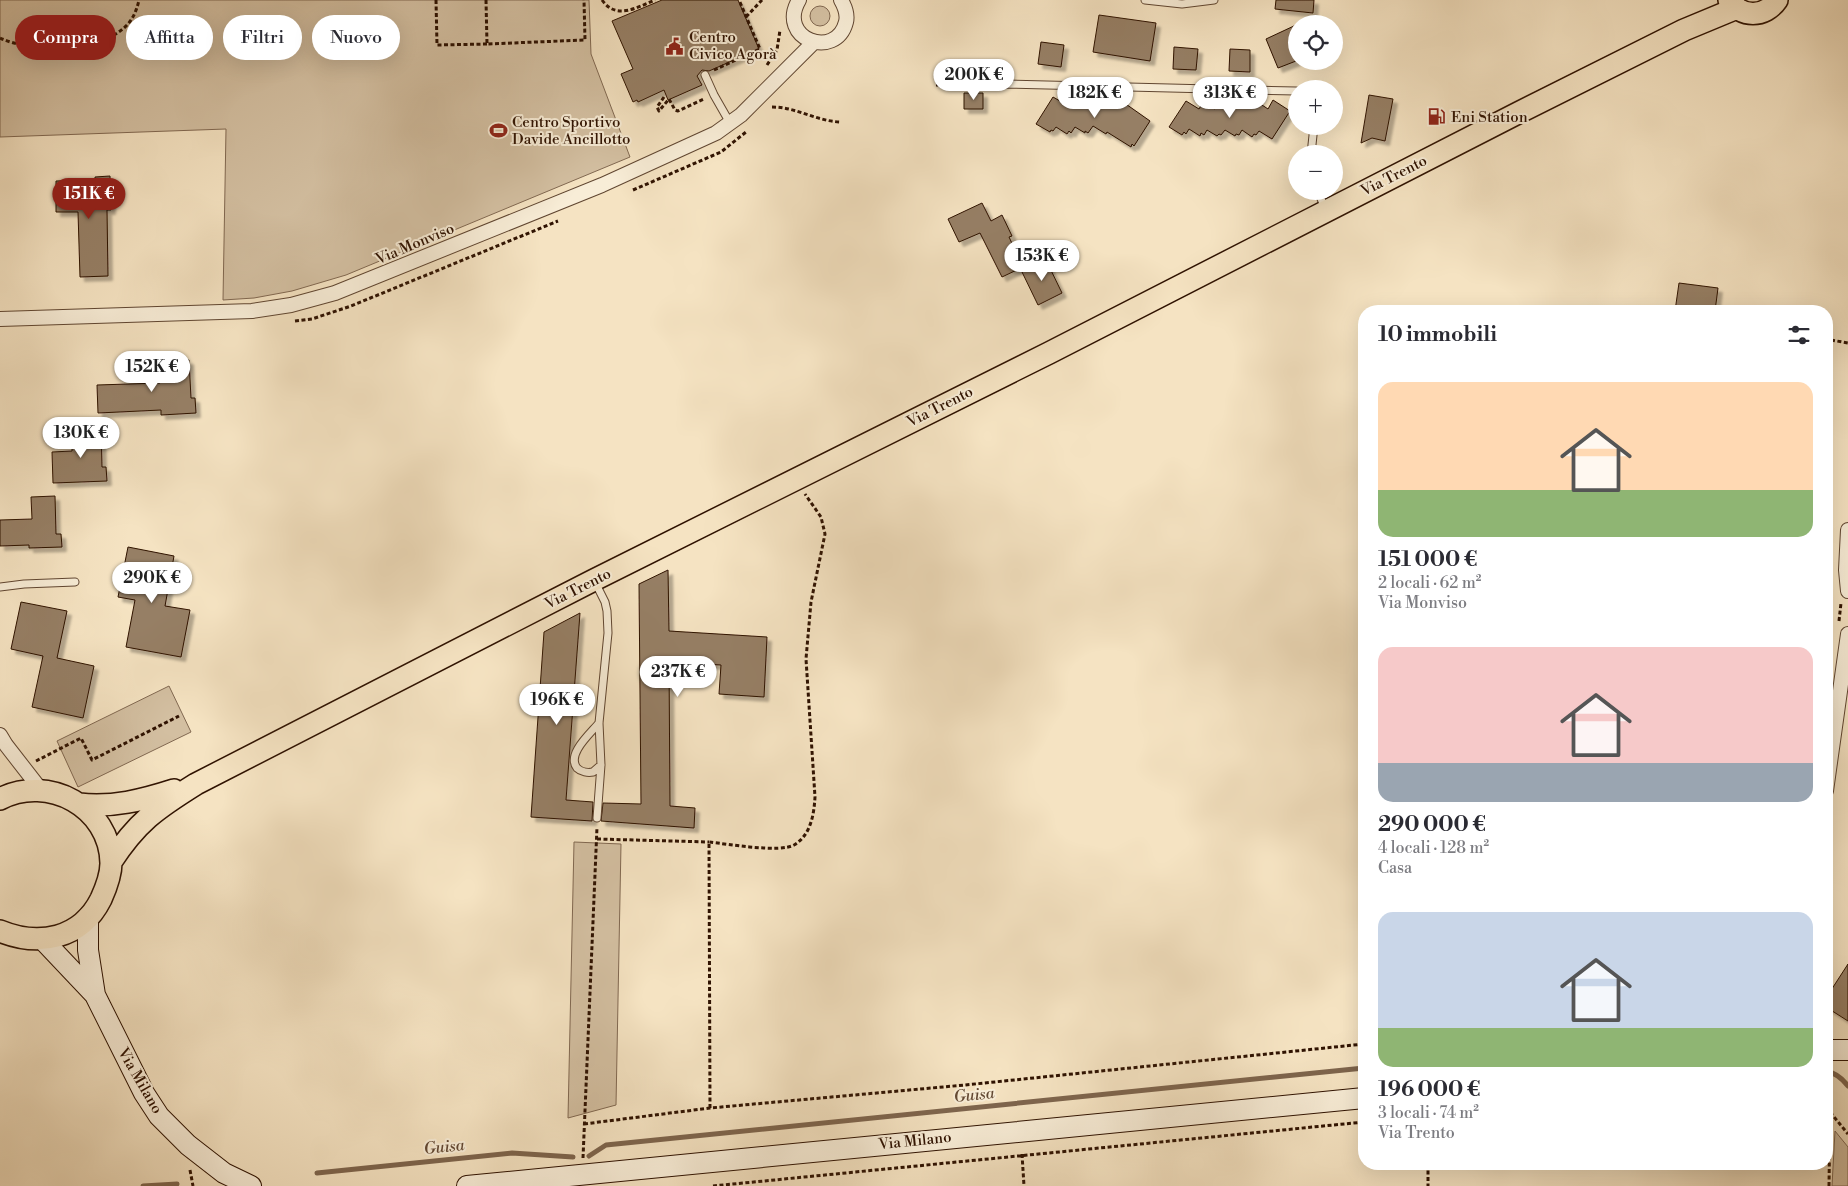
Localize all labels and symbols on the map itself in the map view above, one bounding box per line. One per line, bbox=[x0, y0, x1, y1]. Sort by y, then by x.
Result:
place label: Centro Civico Agorà bbox=[689, 28, 777, 64]
public building icon: Centro Civico Agorà bbox=[665, 36, 685, 56]
pin: 200K € bbox=[933, 58, 1015, 101]
pin: 182K € bbox=[1054, 76, 1136, 119]
pin: 313K € bbox=[1189, 76, 1271, 119]
fuel station icon: Eni Station bbox=[1427, 107, 1447, 127]
place label: Eni Station bbox=[1451, 108, 1528, 127]
place label: Centro Sportivo Davide Ancillotto bbox=[512, 113, 631, 149]
sports icon: Centro Sportivo Davide Ancillotto bbox=[488, 121, 508, 141]
street label: Via Trento bbox=[1357, 151, 1430, 201]
pin: 151K € bbox=[48, 178, 130, 220]
street label: Via Monviso bbox=[372, 219, 457, 269]
pin: 153K € bbox=[1001, 240, 1083, 282]
pin: 152K € bbox=[111, 350, 193, 393]
street label: Via Trento bbox=[903, 382, 976, 432]
pin: 130K € bbox=[40, 416, 122, 459]
pin: 290K € bbox=[111, 562, 193, 604]
street label: Via Trento bbox=[541, 564, 614, 614]
pin: 237K € bbox=[637, 656, 719, 698]
pin: 196K € bbox=[516, 684, 598, 726]
street label: Via Milano bbox=[113, 1044, 167, 1117]
water label: Guisa bbox=[953, 1083, 996, 1107]
street label: Via Milano bbox=[877, 1128, 952, 1154]
water label: Guisa bbox=[423, 1135, 466, 1159]

